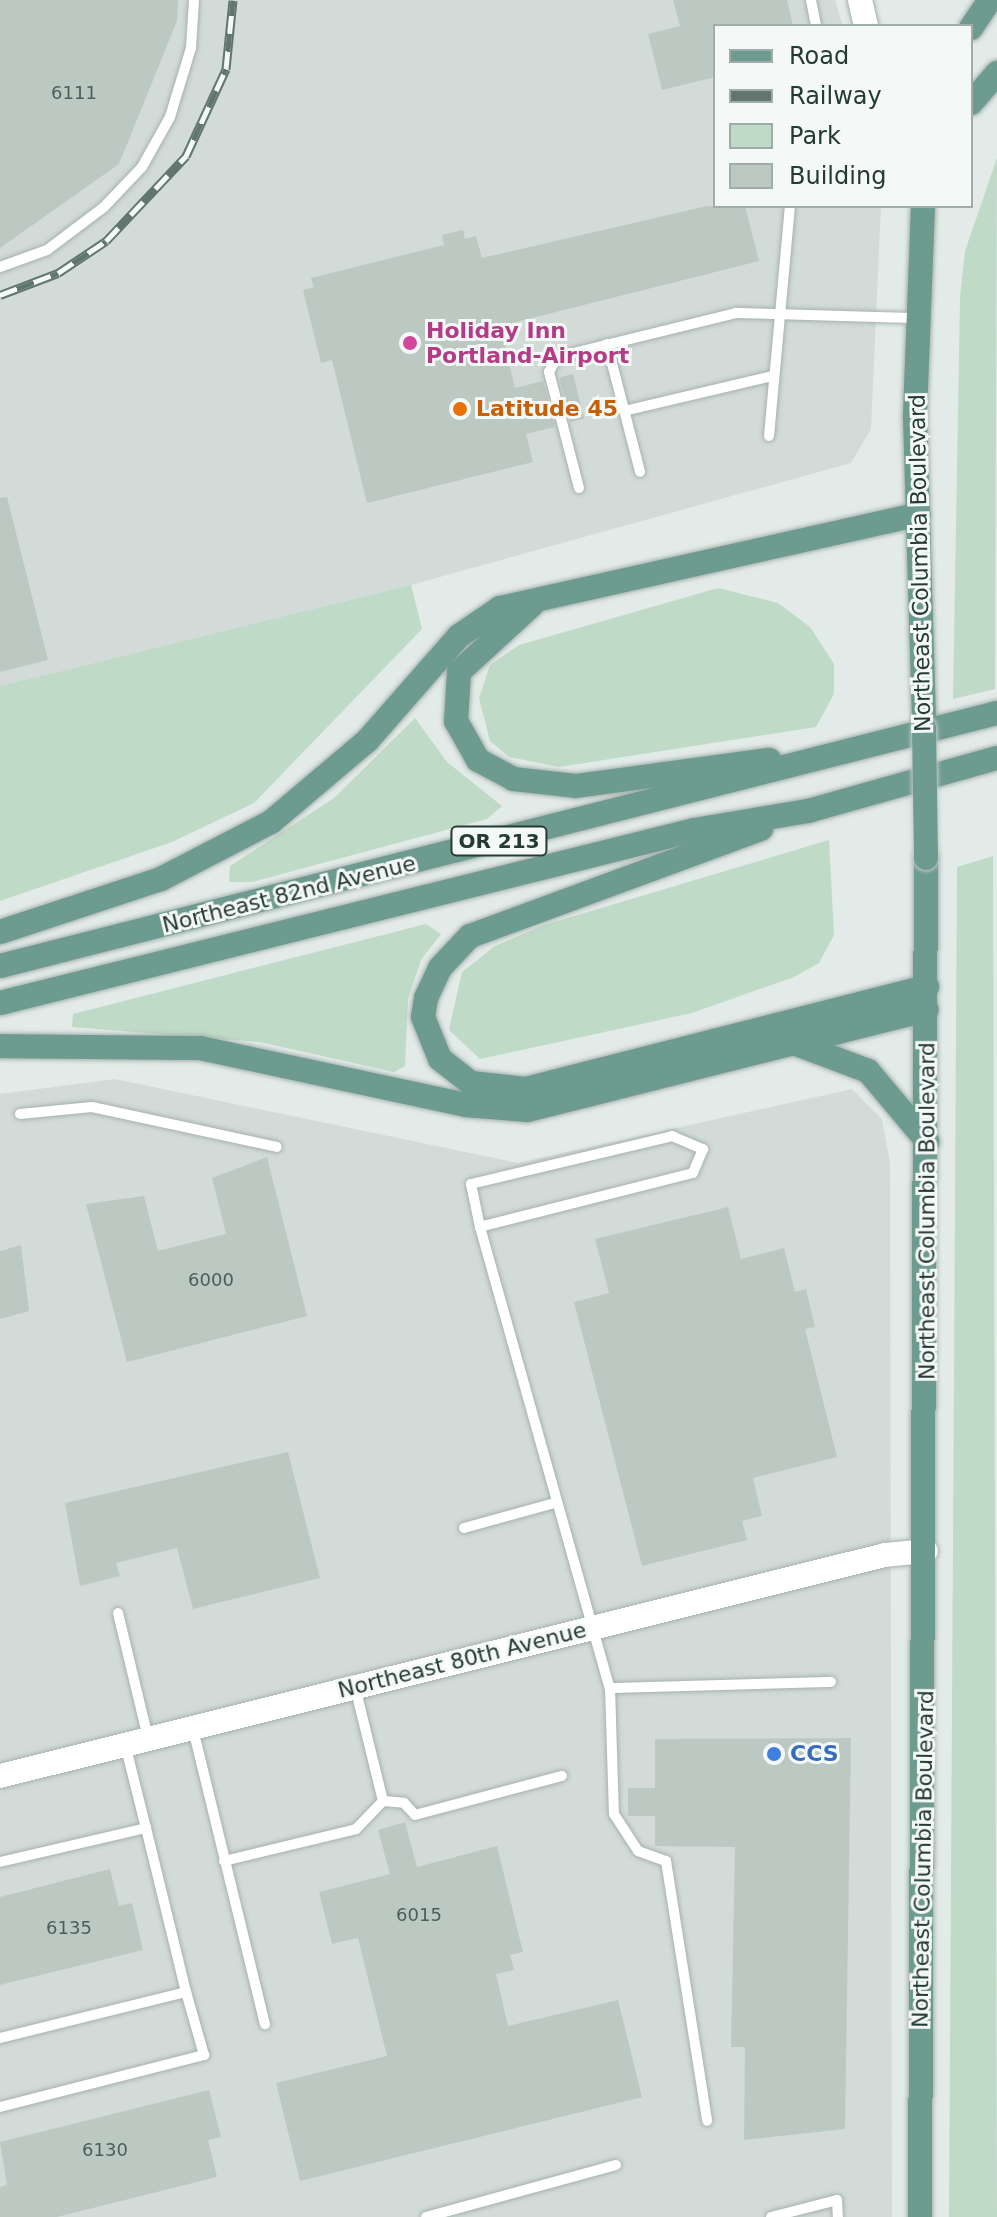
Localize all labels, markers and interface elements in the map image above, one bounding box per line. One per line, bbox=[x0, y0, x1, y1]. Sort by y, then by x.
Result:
legend bbox=[713, 24, 973, 208]
text: Road bbox=[789, 42, 849, 70]
house number: 6111 bbox=[51, 82, 97, 104]
text: Railway bbox=[789, 82, 882, 110]
text: Park bbox=[789, 122, 841, 150]
text: Building bbox=[789, 162, 886, 190]
place label: Holiday Inn Portland-Airport bbox=[426, 317, 629, 368]
marker: Holiday Inn Portland-Airport bbox=[401, 334, 419, 352]
street label: Northeast Columbia Boulevard bbox=[904, 394, 936, 732]
place label: Latitude 45 bbox=[476, 396, 618, 422]
marker: Latitude 45 bbox=[451, 400, 469, 418]
road number: OR 213 bbox=[449, 825, 549, 857]
street label: Northeast 82nd Avenue bbox=[160, 850, 418, 938]
street label: Northeast Columbia Boulevard bbox=[914, 1042, 940, 1380]
house number: 6000 bbox=[188, 1269, 234, 1291]
street label: Northeast 80th Avenue bbox=[335, 1616, 589, 1704]
street label: Northeast Columbia Boulevard bbox=[907, 1690, 939, 2028]
place label: CCS bbox=[790, 1741, 839, 1767]
marker: CCS bbox=[765, 1745, 783, 1763]
house number: 6015 bbox=[396, 1904, 442, 1926]
house number: 6135 bbox=[46, 1917, 92, 1939]
house number: 6130 bbox=[82, 2139, 128, 2161]

